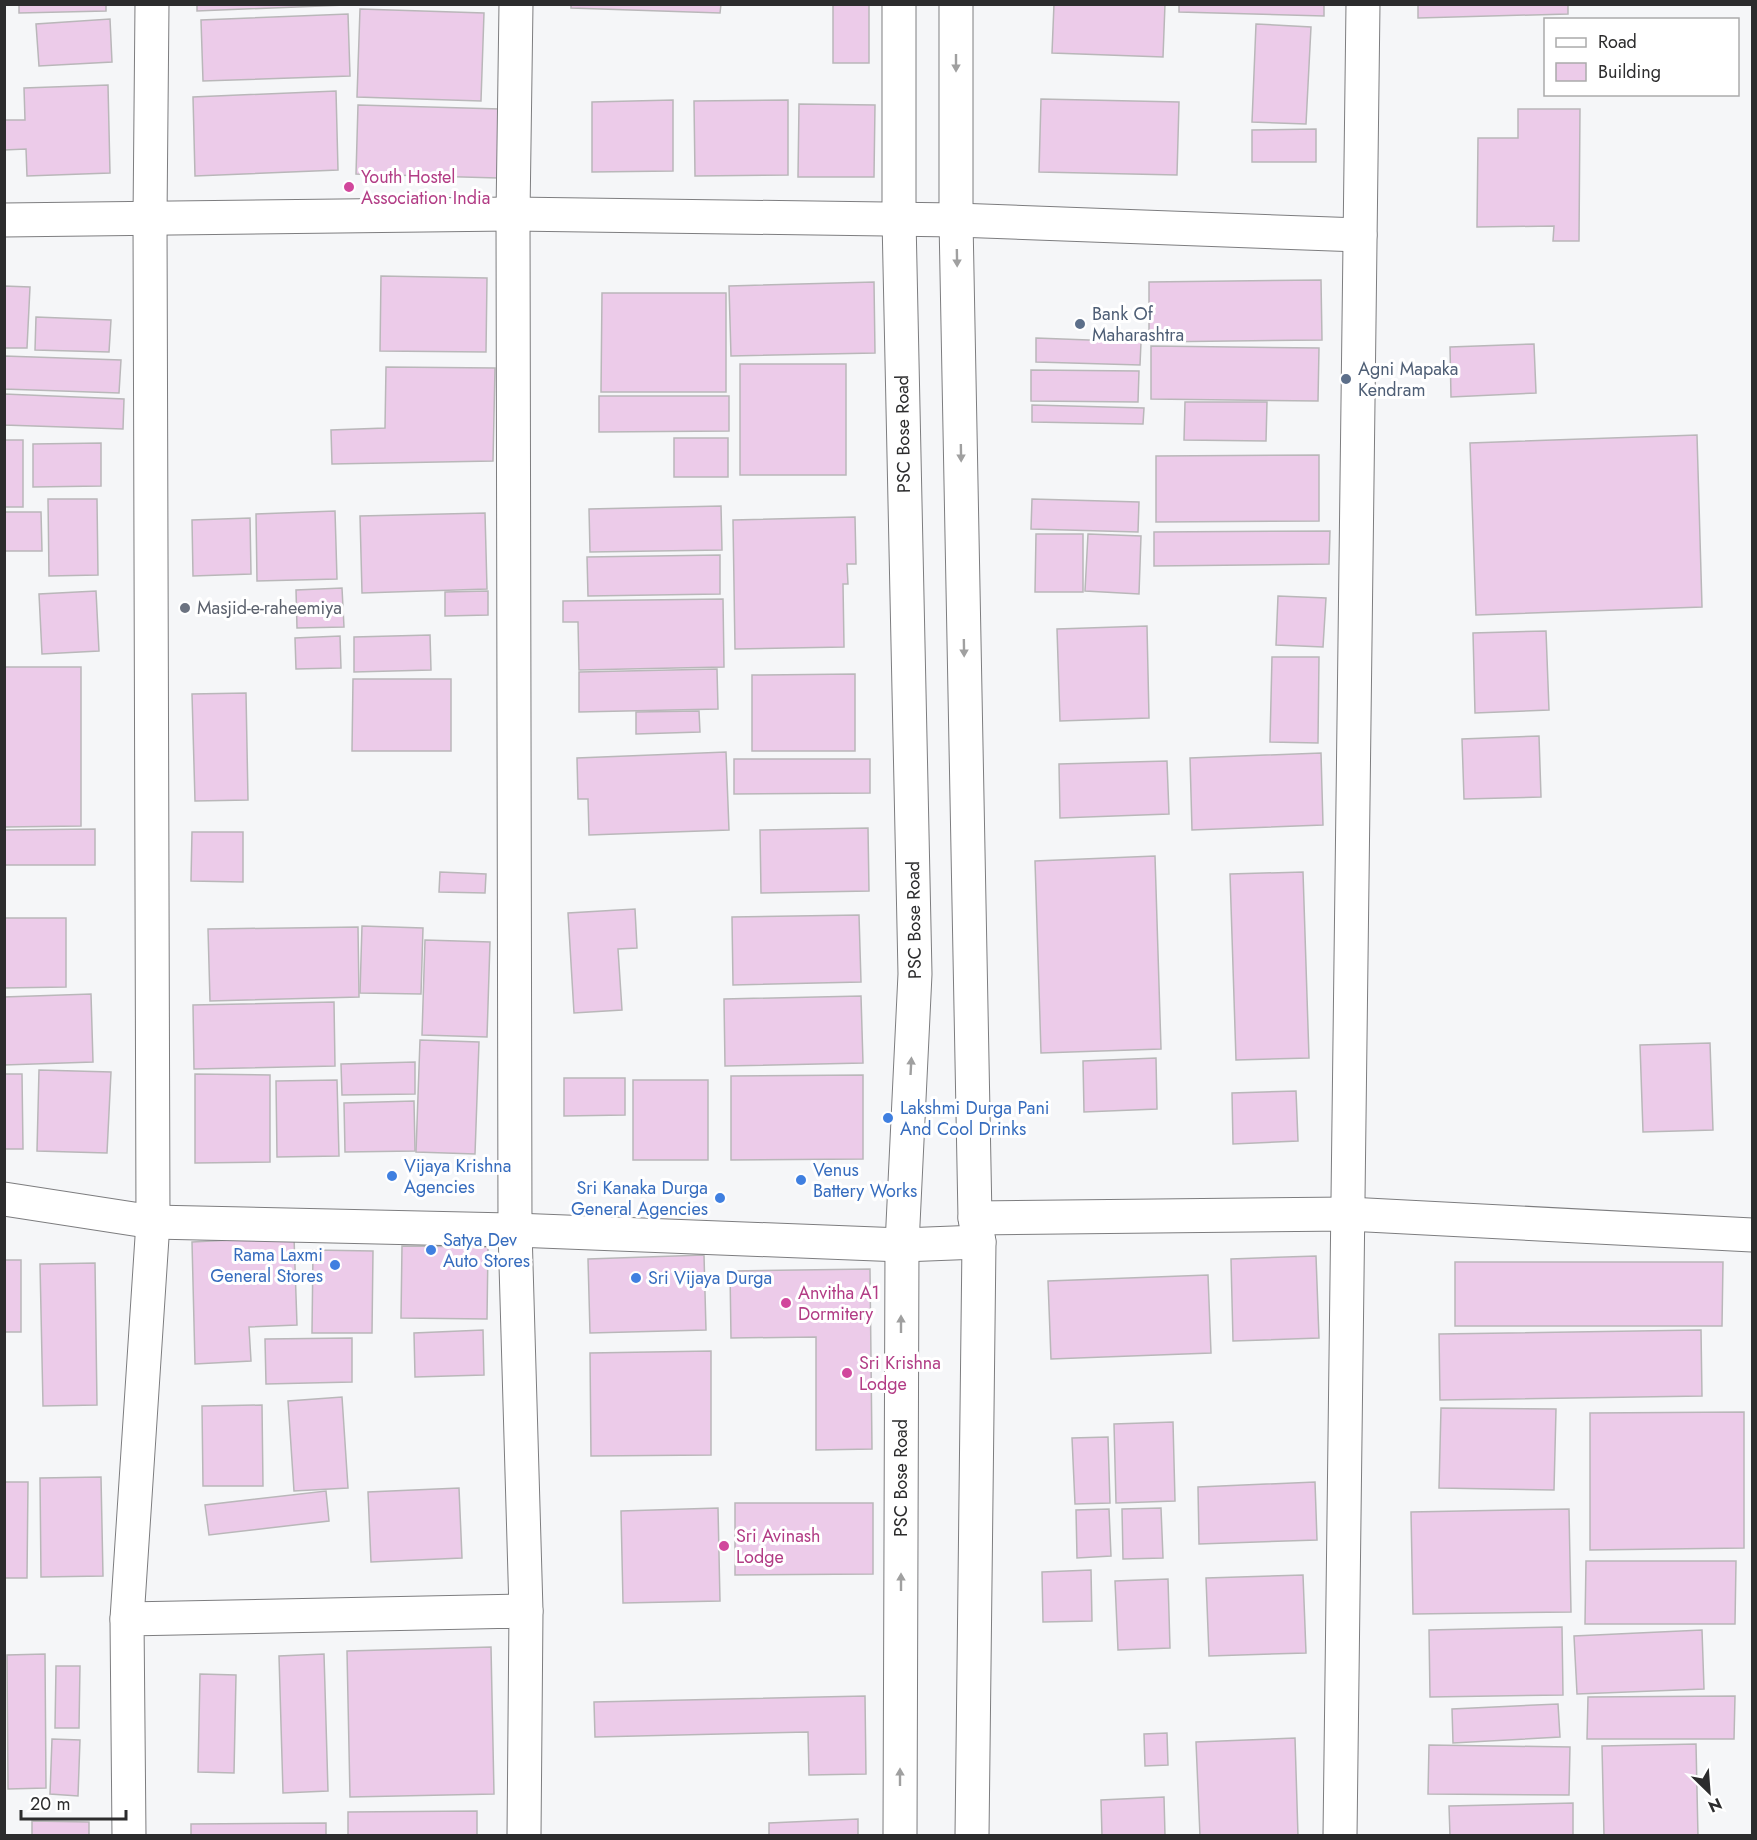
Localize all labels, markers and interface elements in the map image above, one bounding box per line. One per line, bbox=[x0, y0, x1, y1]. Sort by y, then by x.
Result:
legend bbox=[1544, 18, 1739, 96]
text: Road bbox=[1598, 29, 1637, 55]
one-way arrow bbox=[951, 53, 961, 72]
text: Building bbox=[1598, 59, 1661, 85]
place label: Youth Hostel Association India bbox=[361, 164, 490, 211]
marker: Youth Hostel Association India bbox=[342, 180, 356, 194]
one-way arrow bbox=[952, 248, 962, 267]
place label: Bank Of Maharashtra bbox=[1092, 301, 1184, 348]
marker: Bank Of Maharashtra bbox=[1073, 317, 1087, 331]
place label: Agni Mapaka Kendram bbox=[1358, 356, 1458, 403]
marker: Agni Mapaka Kendram bbox=[1339, 372, 1353, 386]
street label: PSC Bose Road bbox=[889, 375, 917, 493]
one-way arrow bbox=[956, 443, 965, 462]
place label: Masjid-e-raheemiya bbox=[197, 595, 342, 621]
marker: Masjid-e-raheemiya bbox=[178, 601, 192, 615]
one-way arrow bbox=[959, 638, 969, 657]
street label: PSC Bose Road bbox=[900, 861, 928, 979]
one-way arrow bbox=[906, 1057, 915, 1076]
place label: Lakshmi Durga Pani And Cool Drinks bbox=[900, 1095, 1050, 1142]
marker: Lakshmi Durga Pani And Cool Drinks bbox=[881, 1111, 895, 1125]
place label: Vijaya Krishna Agencies bbox=[404, 1153, 511, 1200]
place label: Venus Battery Works bbox=[813, 1157, 917, 1204]
marker: Vijaya Krishna Agencies bbox=[385, 1169, 399, 1183]
marker: Venus Battery Works bbox=[794, 1173, 808, 1187]
place label: Sri Kanaka Durga General Agencies bbox=[571, 1175, 708, 1222]
marker: Sri Kanaka Durga General Agencies bbox=[713, 1191, 727, 1205]
place label: Satya Dev Auto Stores bbox=[443, 1227, 530, 1274]
place label: Rama Laxmi General Stores bbox=[210, 1242, 323, 1289]
marker: Satya Dev Auto Stores bbox=[424, 1243, 438, 1257]
marker: Rama Laxmi General Stores bbox=[328, 1258, 342, 1272]
place label: Sri Vijaya Durga bbox=[648, 1265, 772, 1291]
marker: Sri Vijaya Durga bbox=[629, 1271, 643, 1285]
place label: Anvitha A1 Dormitery bbox=[798, 1280, 880, 1327]
marker: Anvitha A1 Dormitery bbox=[779, 1296, 793, 1310]
one-way arrow bbox=[896, 1315, 906, 1334]
place label: Sri Krishna Lodge bbox=[859, 1350, 941, 1397]
marker: Sri Krishna Lodge bbox=[840, 1366, 854, 1380]
street label: PSC Bose Road bbox=[888, 1419, 914, 1537]
place label: Sri Avinash Lodge bbox=[736, 1523, 821, 1570]
marker: Sri Avinash Lodge bbox=[717, 1539, 731, 1553]
one-way arrow bbox=[896, 1573, 906, 1592]
north arrow bbox=[1679, 1762, 1739, 1822]
one-way arrow bbox=[895, 1768, 905, 1787]
scale bar bbox=[21, 1783, 126, 1821]
text: 20 m bbox=[30, 1791, 70, 1817]
text: N bbox=[1705, 1792, 1726, 1818]

